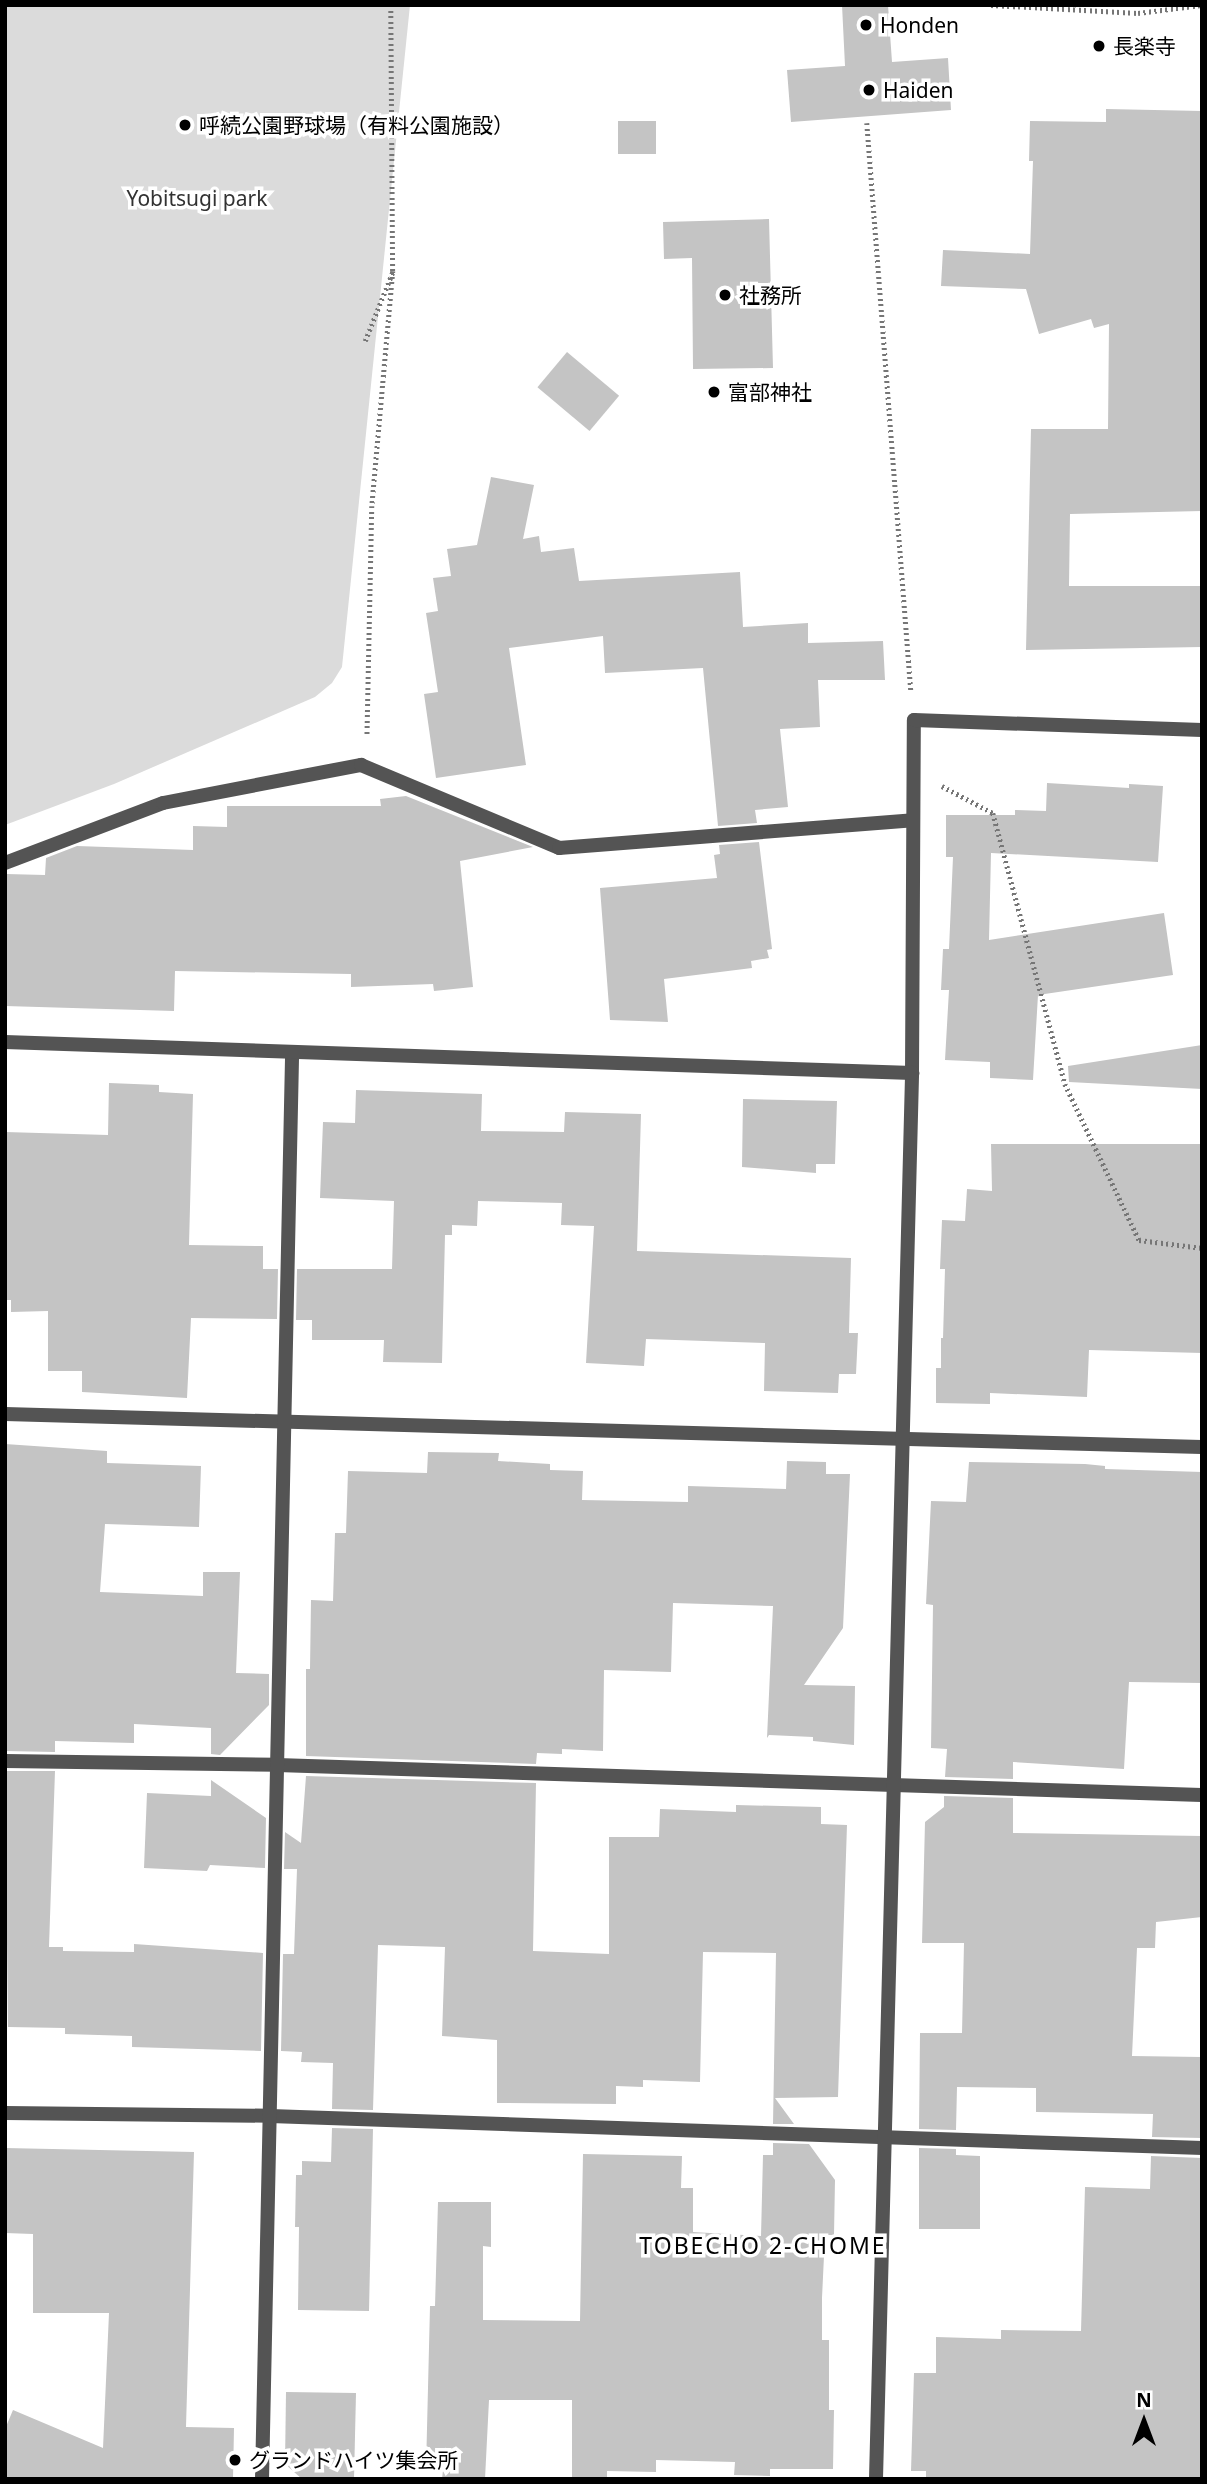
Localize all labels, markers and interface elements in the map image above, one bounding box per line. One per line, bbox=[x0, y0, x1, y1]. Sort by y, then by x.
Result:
place label: Honden bbox=[880, 12, 959, 38]
marker: Honden bbox=[858, 17, 874, 33]
place label: 長楽寺 bbox=[1113, 33, 1176, 59]
marker: 長楽寺 bbox=[1091, 38, 1107, 54]
place label: Haiden bbox=[883, 77, 953, 103]
marker: Haiden bbox=[861, 82, 877, 98]
place label: 呼続公園野球場（有料公園施設） bbox=[199, 112, 514, 138]
marker: 呼続公園野球場（有料公園施設） bbox=[177, 117, 193, 133]
park label: Yobitsugi park bbox=[127, 185, 267, 211]
place label: 社務所 bbox=[739, 282, 802, 308]
marker: 社務所 bbox=[717, 287, 733, 303]
place label: 富部神社 bbox=[728, 379, 812, 405]
marker: 富部神社 bbox=[706, 384, 722, 400]
district label: TOBECHO 2-CHOME bbox=[641, 2231, 885, 2259]
north arrow bbox=[1109, 2386, 1179, 2456]
text: N bbox=[1136, 2387, 1152, 2413]
place label: グランドハイツ集会所 bbox=[249, 2447, 459, 2473]
marker: グランドハイツ集会所 bbox=[227, 2452, 243, 2468]

